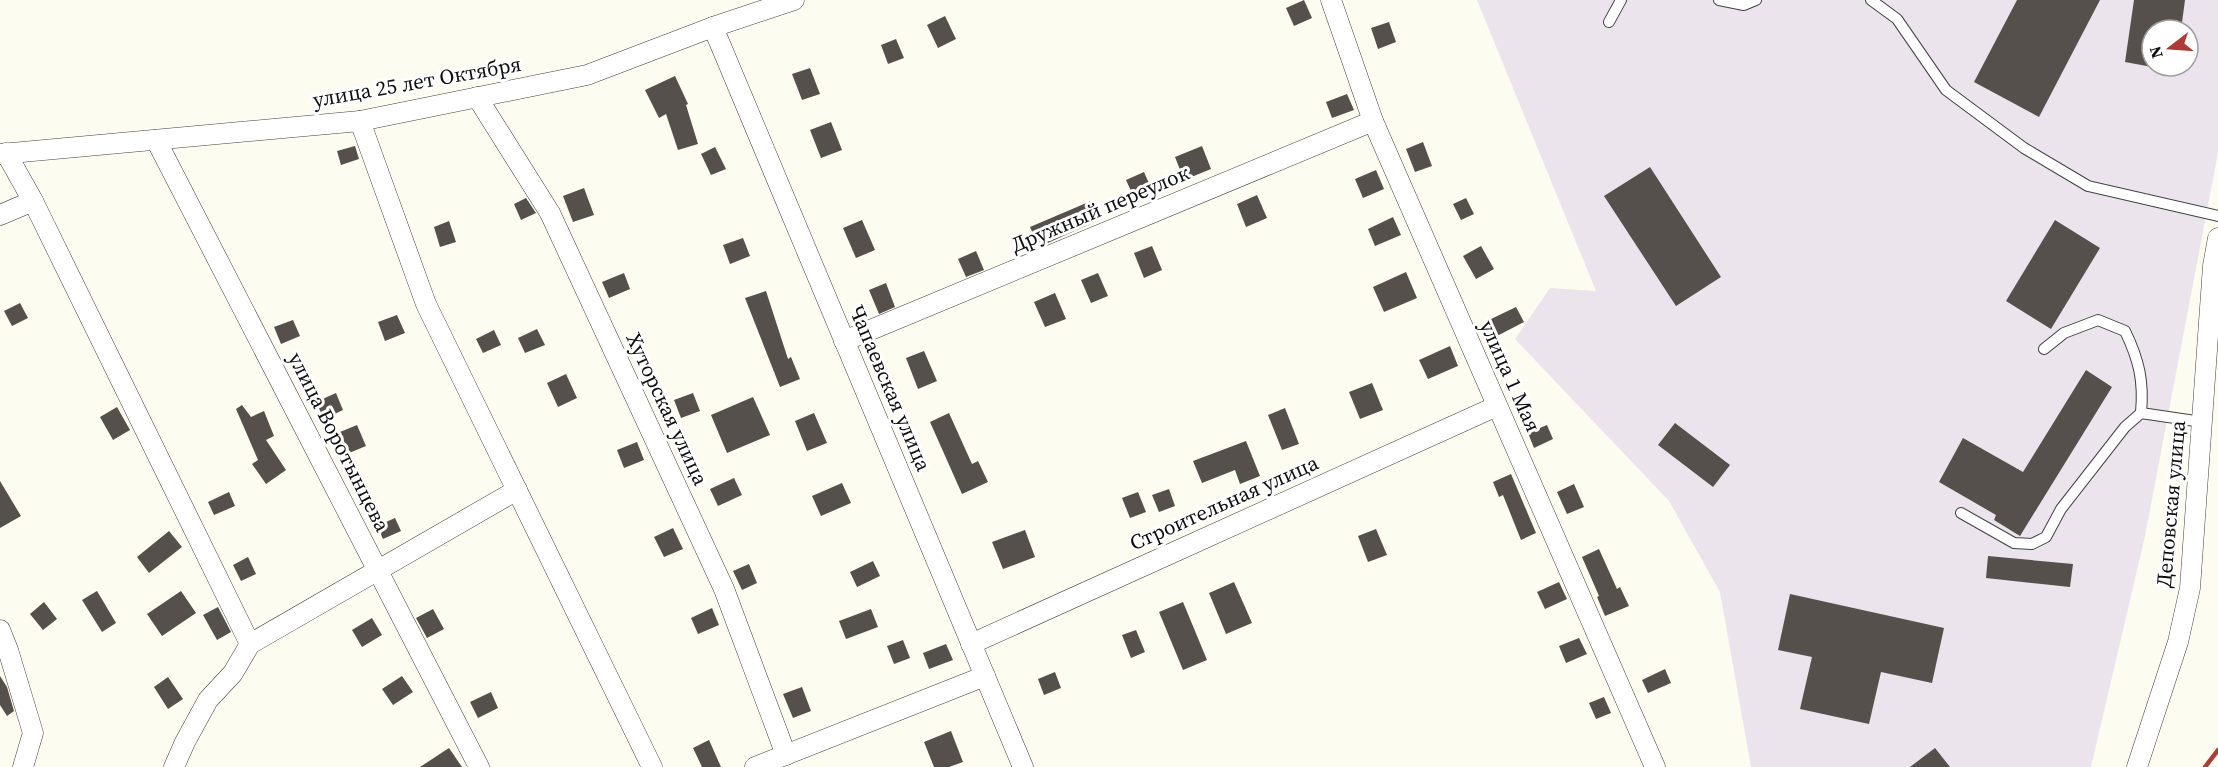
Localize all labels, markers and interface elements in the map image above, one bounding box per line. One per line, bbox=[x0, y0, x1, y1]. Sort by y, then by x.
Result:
north arrow bbox=[2140, 18, 2200, 78]
text: N bbox=[2143, 43, 2168, 61]
street label: улица 25 лет Октября bbox=[310, 49, 524, 114]
street label: Дружный переулок bbox=[1006, 158, 1194, 259]
street label: Чапаевская улица bbox=[842, 300, 939, 476]
street label: улица 1 Мая bbox=[1473, 315, 1548, 436]
street label: Хуторская улица bbox=[619, 328, 716, 490]
street label: улица Воротынцева bbox=[282, 347, 397, 537]
street label: Деповская улица bbox=[2149, 419, 2192, 589]
street label: Строительная улица bbox=[1125, 448, 1323, 557]

